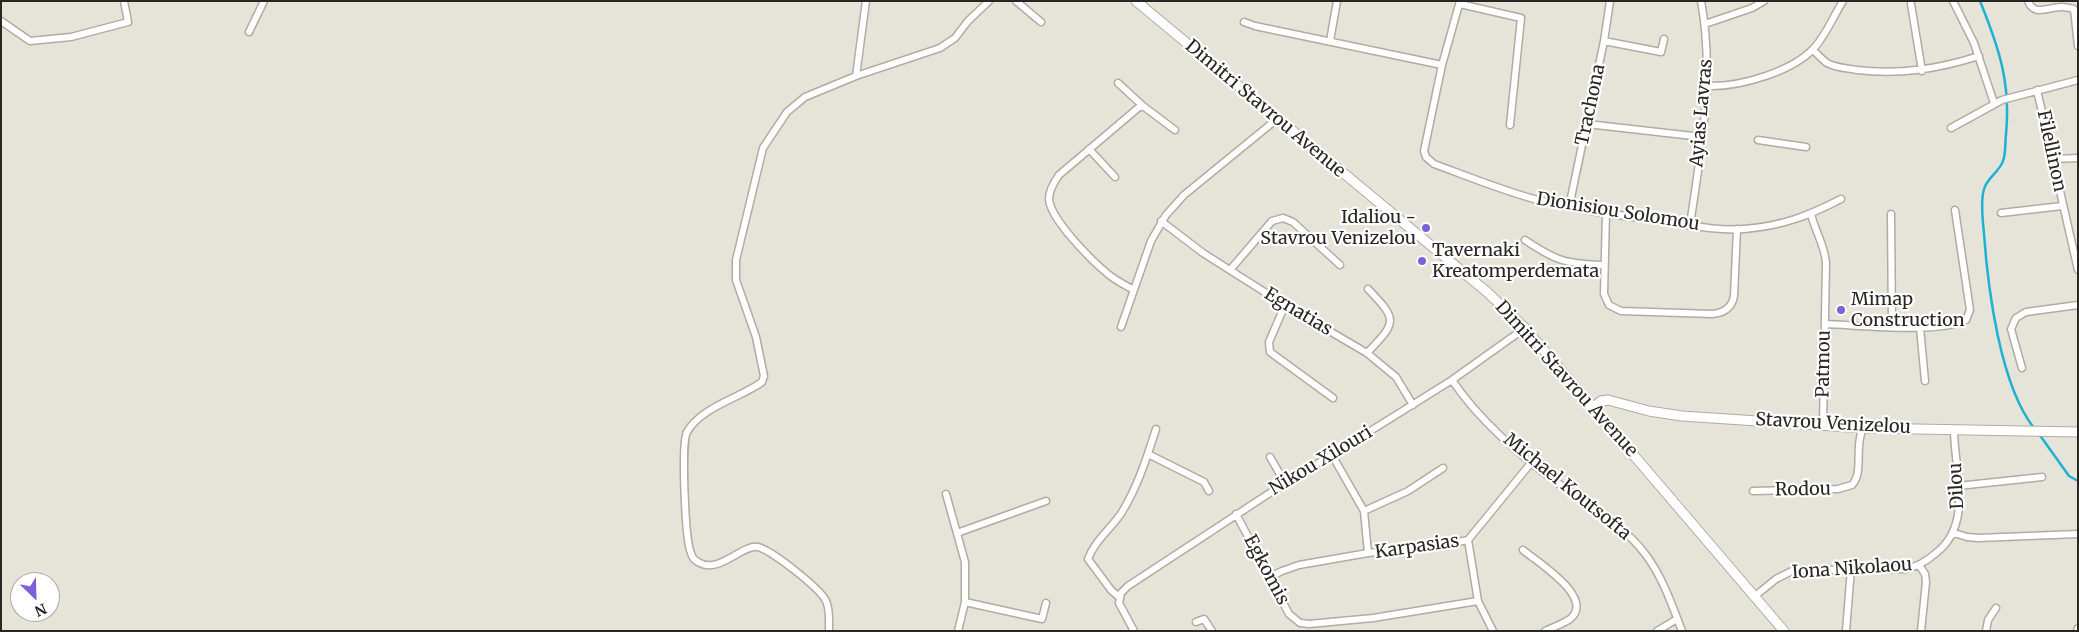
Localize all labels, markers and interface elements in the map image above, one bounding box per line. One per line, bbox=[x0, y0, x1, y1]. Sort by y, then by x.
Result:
street label: Dimitri Stavrou Avenue bbox=[1181, 36, 1349, 182]
street label: Ayias Lavras bbox=[1687, 58, 1717, 168]
street label: Trachona bbox=[1572, 62, 1610, 148]
street label: Filellinon bbox=[2032, 108, 2070, 194]
street label: Dionisiou Solomou bbox=[1535, 188, 1701, 236]
place label: Idaliou - Stavrou Venizelou bbox=[1260, 207, 1416, 250]
marker: Idaliou - Stavrou Venizelou bbox=[1420, 222, 1432, 234]
place label: Tavernaki Kreatomperdemata bbox=[1432, 240, 1599, 282]
marker: Tavernaki Kreatomperdemata bbox=[1416, 255, 1428, 267]
street label: Egnatias bbox=[1260, 283, 1336, 341]
place label: Mimap Construction bbox=[1851, 289, 1965, 332]
street label: Dimitri Stavrou Avenue bbox=[1490, 297, 1642, 461]
marker: Mimap Construction bbox=[1835, 304, 1847, 316]
street label: Patmou bbox=[1813, 330, 1835, 398]
street label: Stavrou Venizelou bbox=[1755, 409, 1911, 439]
street label: Nikou Xilouri bbox=[1266, 422, 1376, 500]
street label: Michael Koutsofta bbox=[1499, 429, 1635, 545]
street label: Dilou bbox=[1945, 462, 1969, 510]
street label: Rodou bbox=[1775, 479, 1831, 501]
street label: Karpasias bbox=[1374, 530, 1460, 564]
street label: Egkomis bbox=[1239, 531, 1293, 609]
street label: Iona Nikolaou bbox=[1791, 554, 1913, 584]
north arrow bbox=[10, 572, 60, 622]
text: N bbox=[32, 599, 49, 620]

